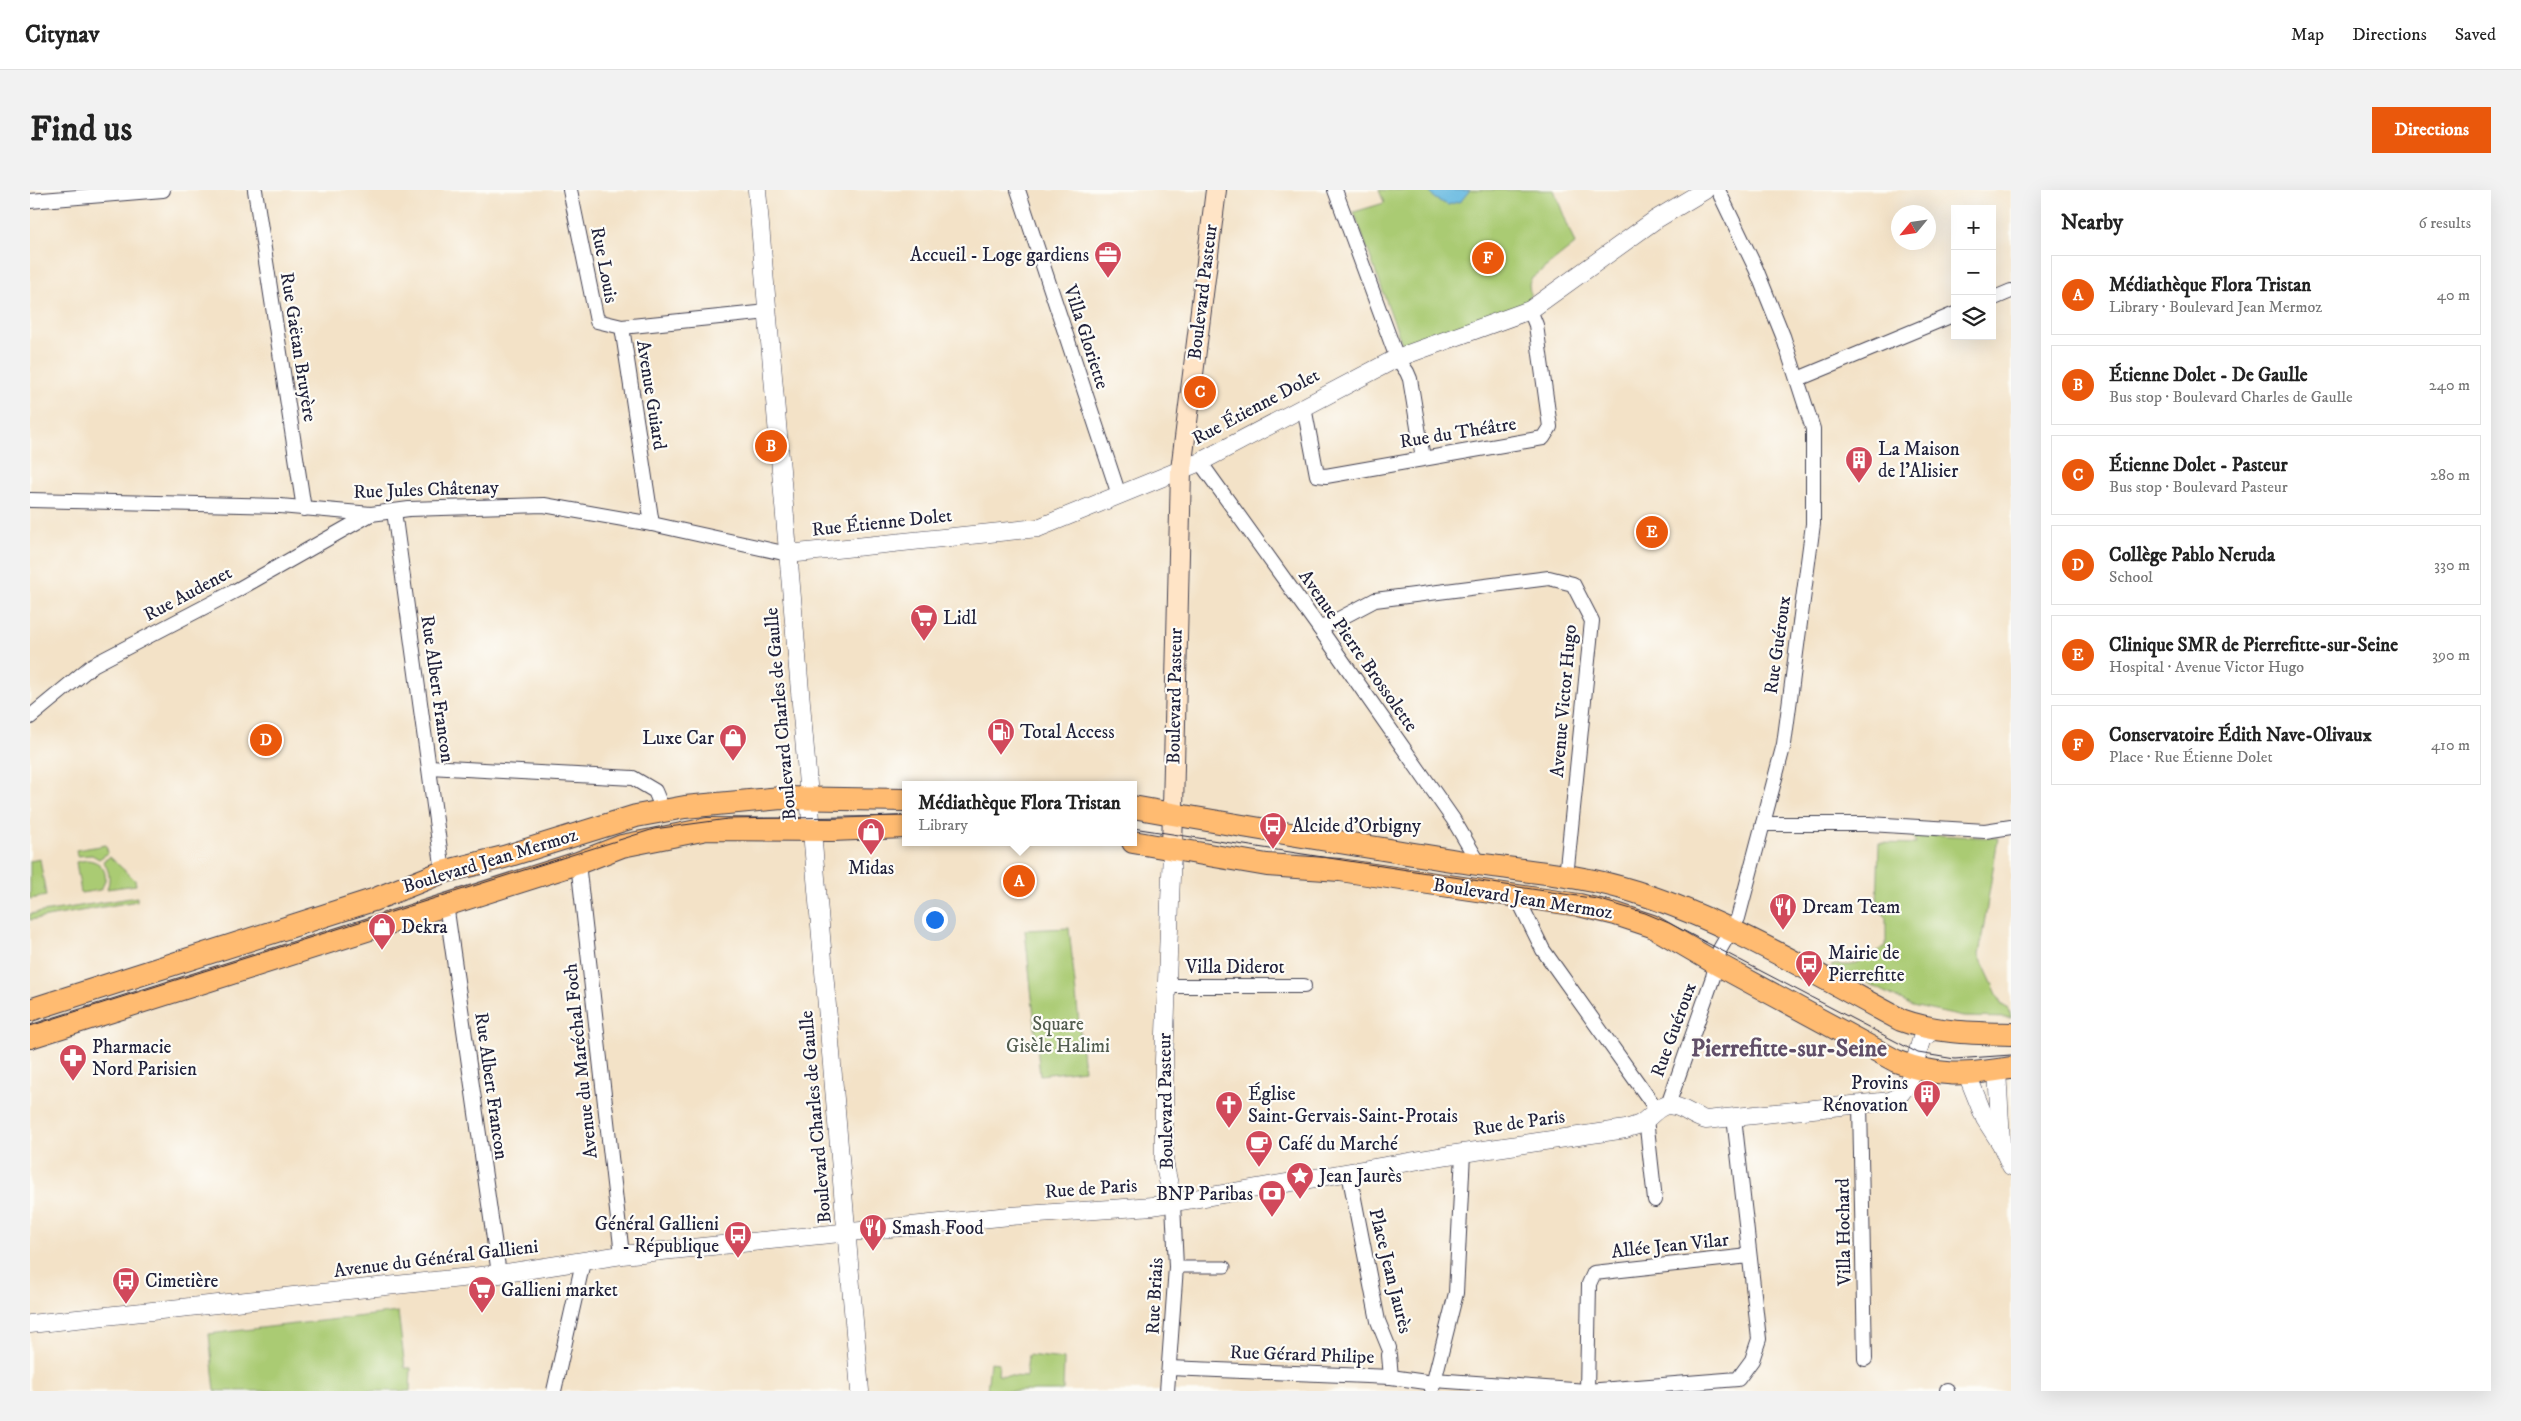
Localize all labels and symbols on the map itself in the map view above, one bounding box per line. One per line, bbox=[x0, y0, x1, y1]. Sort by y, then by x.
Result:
north arrow bbox=[1891, 205, 1936, 250]
street label: Boulevard Pasteur bbox=[1183, 223, 1223, 361]
street label: Rue Louis bbox=[585, 225, 623, 305]
pin: F bbox=[1472, 239, 1504, 277]
office icon: Accueil - Loge gardiens bbox=[1093, 240, 1123, 279]
place label: Accueil - Loge gardiens bbox=[910, 244, 1089, 267]
street label: Rue Gaëtan Bruyère bbox=[275, 271, 321, 424]
street label: Villa Gloriette bbox=[1058, 281, 1114, 392]
street label: Avenue Guiard bbox=[631, 338, 671, 452]
street label: Rue Étienne Dolet bbox=[1188, 363, 1324, 450]
pin: C bbox=[1184, 373, 1216, 411]
street label: Rue du Théâtre bbox=[1398, 412, 1518, 454]
pin: B bbox=[755, 427, 787, 465]
place label: La Maison de l'Alisier bbox=[1878, 438, 1960, 483]
building icon: La Maison de l'Alisier bbox=[1844, 445, 1874, 484]
street label: Rue Jules Châtenay bbox=[353, 476, 500, 504]
street label: Rue Étienne Dolet bbox=[811, 503, 953, 542]
pin: E bbox=[1636, 513, 1668, 551]
street label: Rue Audenet bbox=[140, 561, 236, 627]
street label: Avenue Pierre Brossolette bbox=[1293, 566, 1423, 736]
street label: Rue Guéroux bbox=[1760, 594, 1796, 696]
supermarket icon: Lidl bbox=[909, 603, 939, 642]
street label: Boulevard Charles de Gaulle bbox=[760, 606, 802, 821]
place label: Lidl bbox=[943, 607, 977, 630]
street label: Rue Albert Francon bbox=[415, 614, 459, 764]
street label: Avenue Victor Hugo bbox=[1546, 624, 1582, 778]
street label: Boulevard Pasteur bbox=[1162, 628, 1188, 764]
fuel station icon: Total Access bbox=[986, 717, 1016, 756]
pin: D bbox=[250, 721, 282, 759]
place label: Total Access bbox=[1020, 721, 1115, 744]
shop icon: Luxe Car bbox=[718, 723, 748, 762]
place label: Luxe Car bbox=[642, 727, 714, 750]
bus stop icon: Alcide d'Orbigny bbox=[1258, 811, 1288, 850]
place label: Alcide d'Orbigny bbox=[1292, 815, 1422, 838]
shop icon: Midas bbox=[856, 817, 886, 856]
street label: Boulevard Jean Mermoz bbox=[400, 823, 580, 899]
place label: Midas bbox=[848, 857, 894, 880]
pin: A bbox=[1003, 862, 1035, 900]
street label: Boulevard Jean Mermoz bbox=[1431, 873, 1615, 925]
restaurant icon: Dream Team bbox=[1768, 892, 1798, 931]
place label: Dream Team bbox=[1802, 896, 1900, 919]
your location bbox=[922, 907, 948, 933]
shop icon: Dekra bbox=[367, 912, 397, 951]
place label: Dekra bbox=[401, 916, 448, 939]
place label: Mairie de Pierrefitte bbox=[1828, 942, 1905, 987]
bus stop icon: Mairie de Pierrefitte bbox=[1794, 949, 1824, 988]
street label: Villa Diderot bbox=[1184, 956, 1285, 979]
street label: Avenue du Maréchal Foch bbox=[559, 962, 603, 1160]
street label: Rue Guéroux bbox=[1646, 979, 1702, 1080]
street label: Boulevard Charles de Gaulle bbox=[795, 1009, 837, 1224]
street label: Rue Albert Francon bbox=[469, 1011, 513, 1161]
park label: Square Gisèle Halimi bbox=[1006, 1013, 1110, 1058]
street label: Boulevard Pasteur bbox=[1153, 1033, 1179, 1169]
district label: Pierrefitte-sur-Seine bbox=[1691, 1034, 1887, 1064]
place label: Pharmacie Nord Parisien bbox=[92, 1036, 197, 1081]
pharmacy icon: Pharmacie Nord Parisien bbox=[58, 1043, 88, 1082]
place label: Provins Rénovation bbox=[1822, 1072, 1908, 1117]
building icon: Provins Rénovation bbox=[1912, 1079, 1942, 1118]
place label: Église Saint-Gervais-Saint-Protais bbox=[1248, 1082, 1458, 1128]
church icon: Église Saint-Gervais-Saint-Protais bbox=[1214, 1090, 1244, 1129]
street label: Rue de Paris bbox=[1472, 1105, 1566, 1141]
cafe icon: Café du Marché bbox=[1244, 1129, 1274, 1168]
place label: Café du Marché bbox=[1278, 1133, 1398, 1156]
place icon: Jean Jaurès bbox=[1285, 1161, 1315, 1200]
place label: Jean Jaurès bbox=[1317, 1165, 1402, 1188]
street label: Rue de Paris bbox=[1044, 1174, 1138, 1204]
street label: Villa Hochard bbox=[1832, 1177, 1856, 1287]
bank icon: BNP Paribas bbox=[1257, 1179, 1287, 1218]
place label: BNP Paribas bbox=[1156, 1183, 1253, 1206]
street label: Place Jean Jaurès bbox=[1363, 1206, 1417, 1336]
place label: Général Gallieni - République bbox=[595, 1213, 719, 1259]
restaurant icon: Smash Food bbox=[858, 1213, 888, 1252]
place label: Smash Food bbox=[892, 1217, 984, 1240]
bus stop icon: Général Gallieni - République bbox=[723, 1220, 753, 1259]
street label: Allée Jean Vilar bbox=[1610, 1228, 1730, 1264]
street label: Avenue du Général Gallieni bbox=[332, 1235, 540, 1283]
street label: Rue Briais bbox=[1142, 1257, 1168, 1335]
bus stop icon: Cimetière bbox=[111, 1266, 141, 1305]
place label: Cimetière bbox=[145, 1270, 218, 1293]
supermarket icon: Gallieni market bbox=[467, 1275, 497, 1314]
place label: Gallieni market bbox=[501, 1279, 618, 1302]
street label: Rue Gérard Philipe bbox=[1229, 1341, 1375, 1369]

